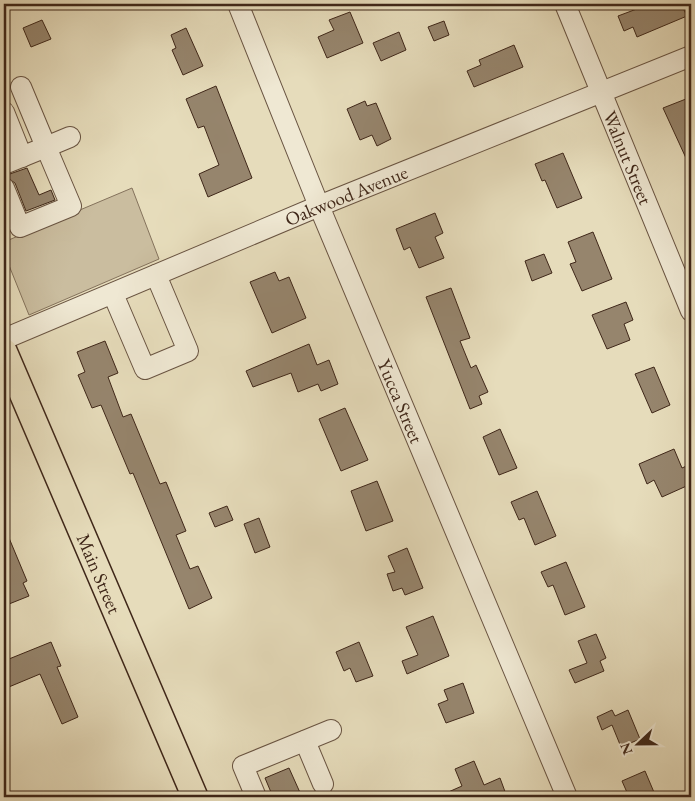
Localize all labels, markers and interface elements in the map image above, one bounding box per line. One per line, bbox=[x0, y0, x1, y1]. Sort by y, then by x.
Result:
street label: Walnut Street bbox=[597, 107, 658, 208]
street label: Oakwood Avenue bbox=[281, 160, 411, 232]
street label: Yucca Street bbox=[372, 355, 429, 447]
street label: Main Street bbox=[71, 530, 127, 618]
north arrow bbox=[612, 718, 662, 768]
text: N bbox=[615, 740, 636, 757]

